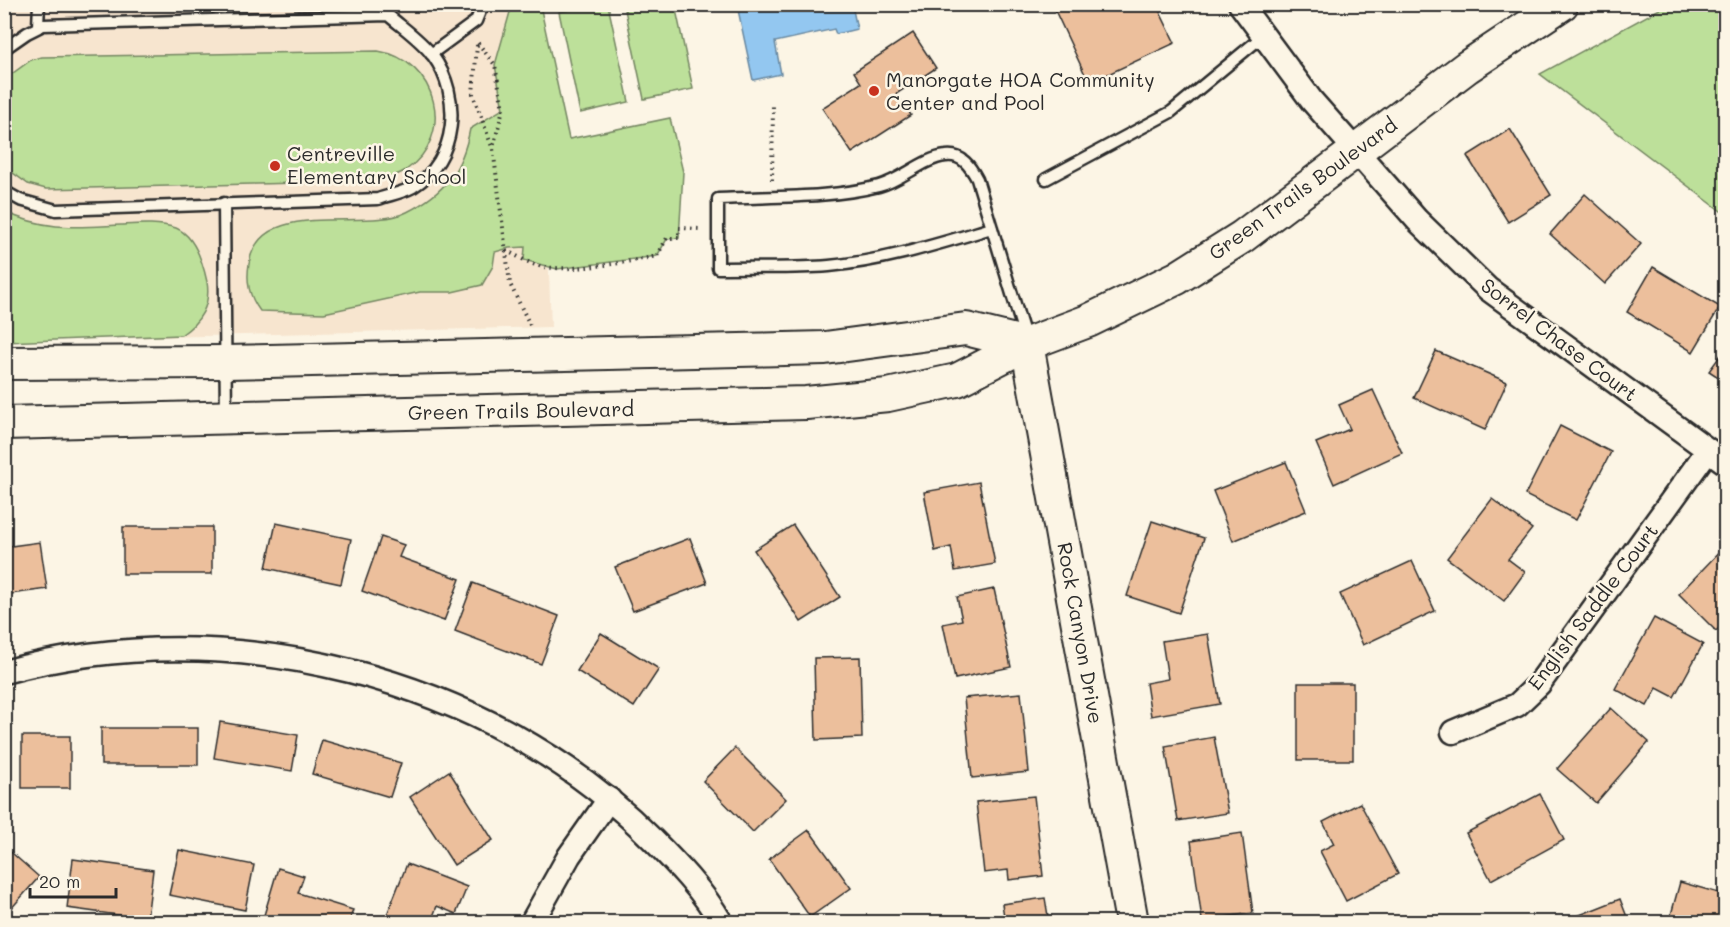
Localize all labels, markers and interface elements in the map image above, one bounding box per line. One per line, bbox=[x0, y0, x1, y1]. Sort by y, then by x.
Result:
place label: Manorgate HOA Community Center and Pool bbox=[886, 66, 1155, 115]
marker: Manorgate HOA Community Center and Pool bbox=[867, 84, 881, 98]
street label: Green Trails Boulevard bbox=[1203, 111, 1402, 265]
place label: Centreville Elementary School bbox=[287, 140, 466, 189]
marker: Centreville Elementary School bbox=[268, 159, 282, 173]
street label: Sorrel Chase Court bbox=[1476, 272, 1643, 407]
street label: Green Trails Boulevard bbox=[408, 395, 634, 425]
street label: English Saddle Court bbox=[1521, 518, 1663, 695]
street label: Rock Canyon Drive bbox=[1052, 540, 1110, 726]
scale bar bbox=[30, 861, 116, 899]
text: 20 m bbox=[39, 869, 80, 893]

